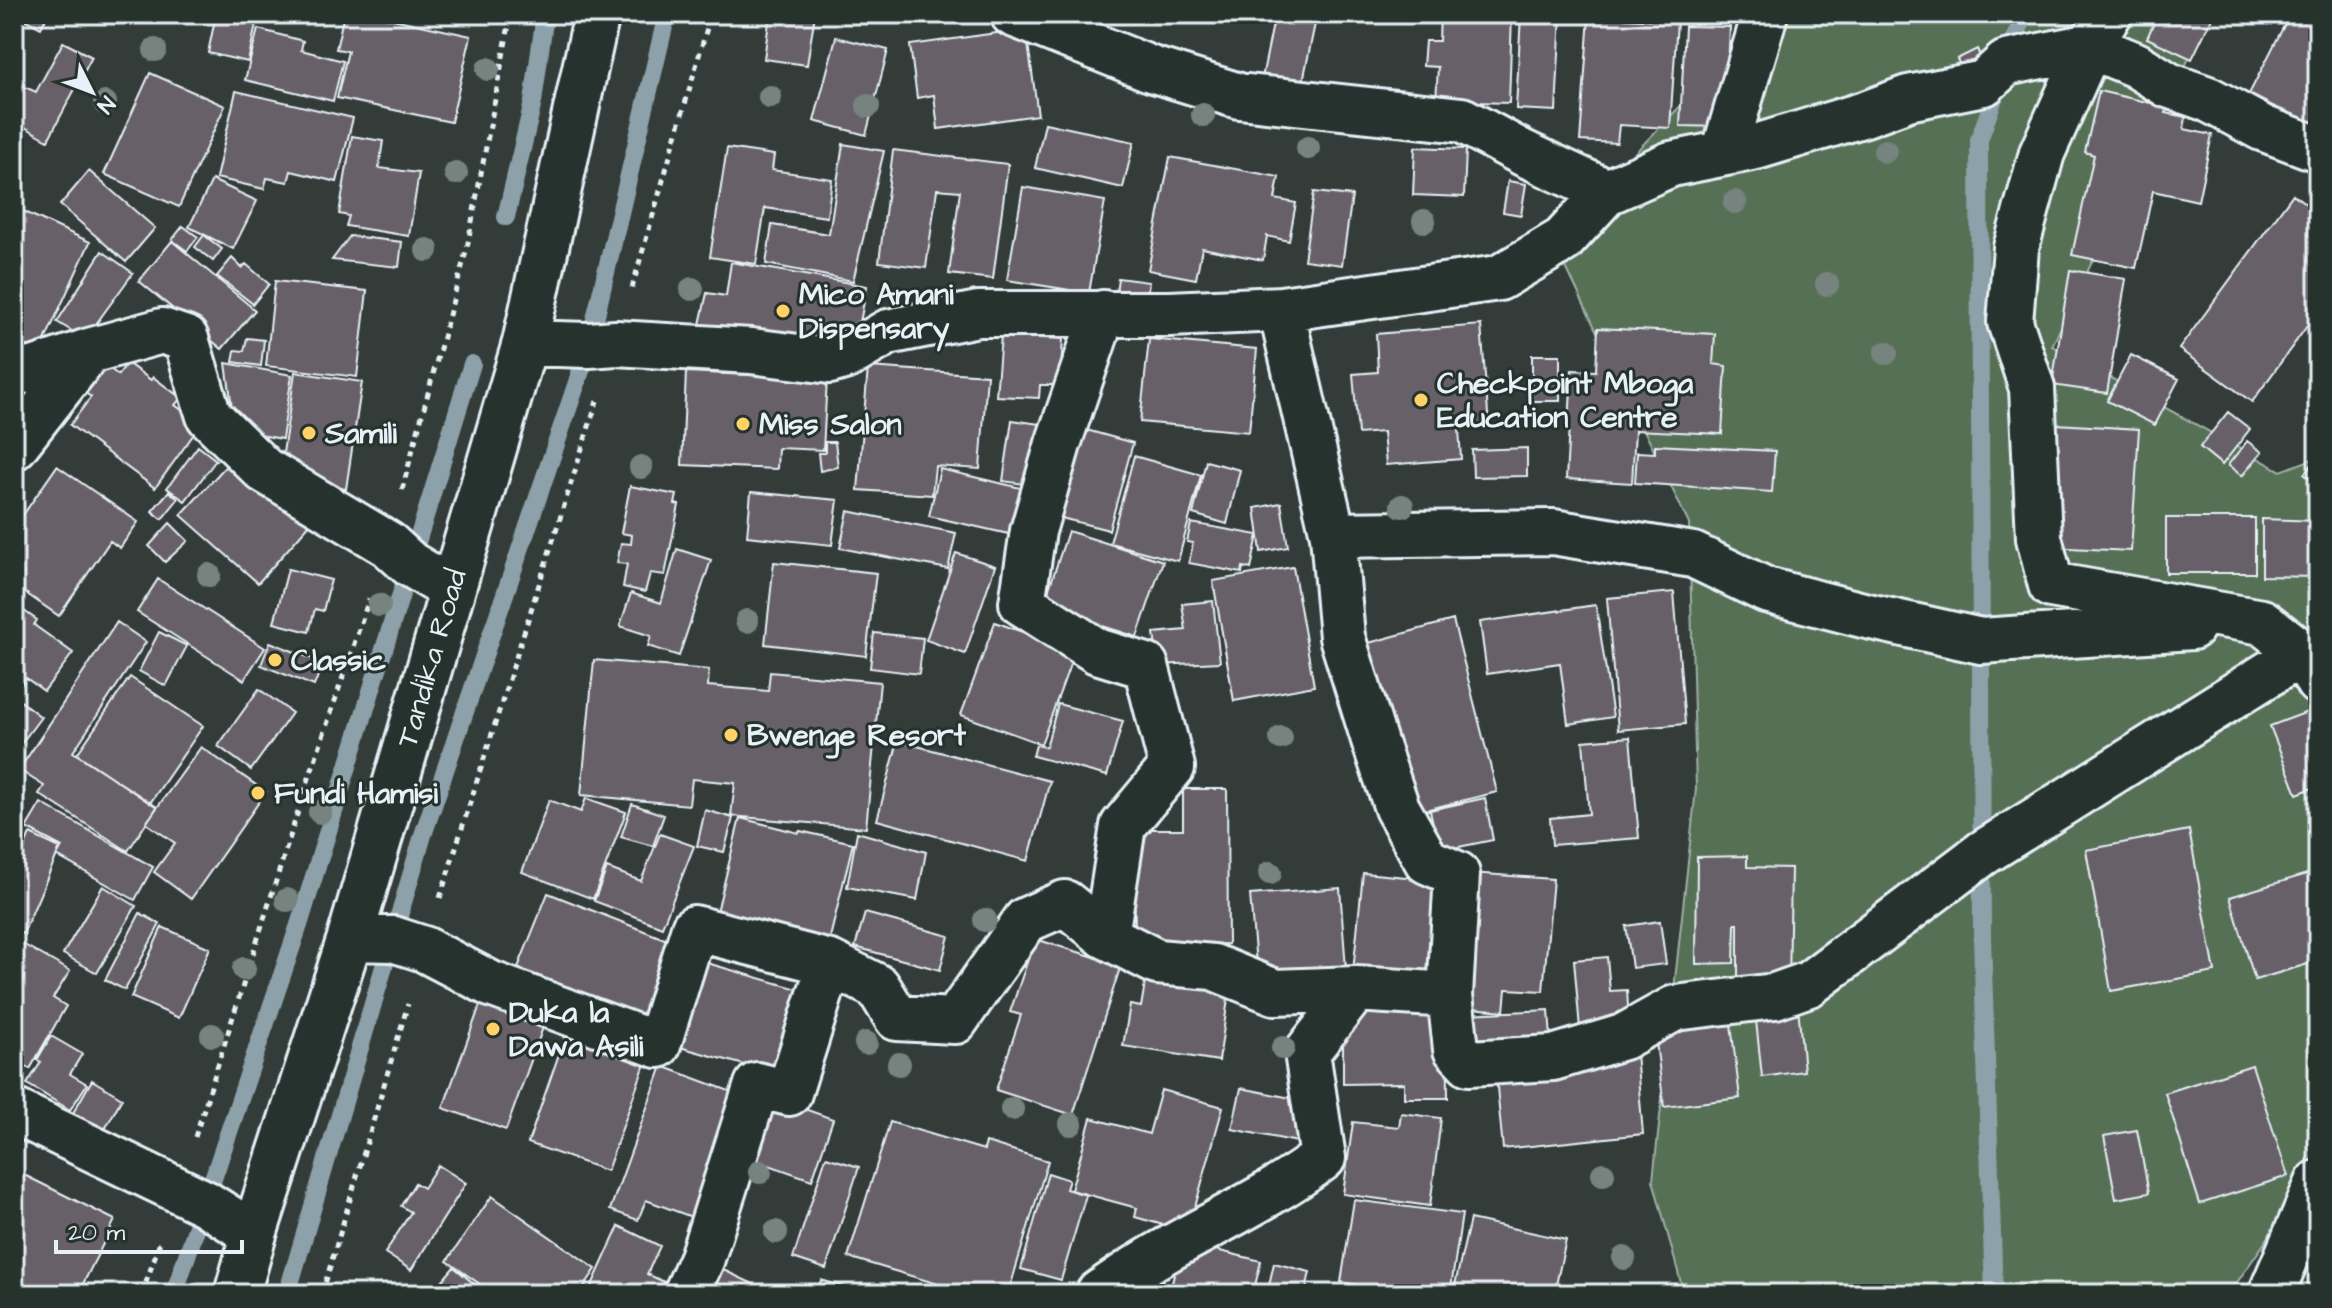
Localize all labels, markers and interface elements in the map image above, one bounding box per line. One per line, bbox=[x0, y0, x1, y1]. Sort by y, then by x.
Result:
north arrow bbox=[52, 52, 132, 132]
text: N bbox=[89, 89, 122, 120]
place label: Mico Amani Dispensary bbox=[799, 274, 954, 352]
marker: Mico Amani Dispensary bbox=[774, 302, 792, 320]
place label: Checkpoint Mboga Education Centre bbox=[1437, 363, 1694, 439]
marker: Checkpoint Mboga Education Centre bbox=[1412, 391, 1430, 409]
place label: Miss Salon bbox=[759, 404, 902, 446]
place label: Samili bbox=[324, 413, 397, 455]
marker: Miss Salon bbox=[734, 415, 752, 433]
marker: Samili bbox=[300, 424, 318, 442]
street label: Tandika Road bbox=[386, 564, 477, 752]
place label: Classic bbox=[291, 640, 386, 682]
marker: Classic bbox=[266, 651, 284, 669]
place label: Bwenge Resort bbox=[747, 715, 967, 759]
marker: Bwenge Resort bbox=[722, 726, 740, 744]
place label: Fundi Hamisi bbox=[274, 773, 438, 815]
marker: Fundi Hamisi bbox=[249, 784, 267, 802]
place label: Duka la Dawa Asili bbox=[509, 992, 644, 1068]
marker: Duka la Dawa Asili bbox=[484, 1020, 502, 1038]
scale bar bbox=[56, 1204, 242, 1254]
text: 20 m bbox=[68, 1216, 125, 1250]

